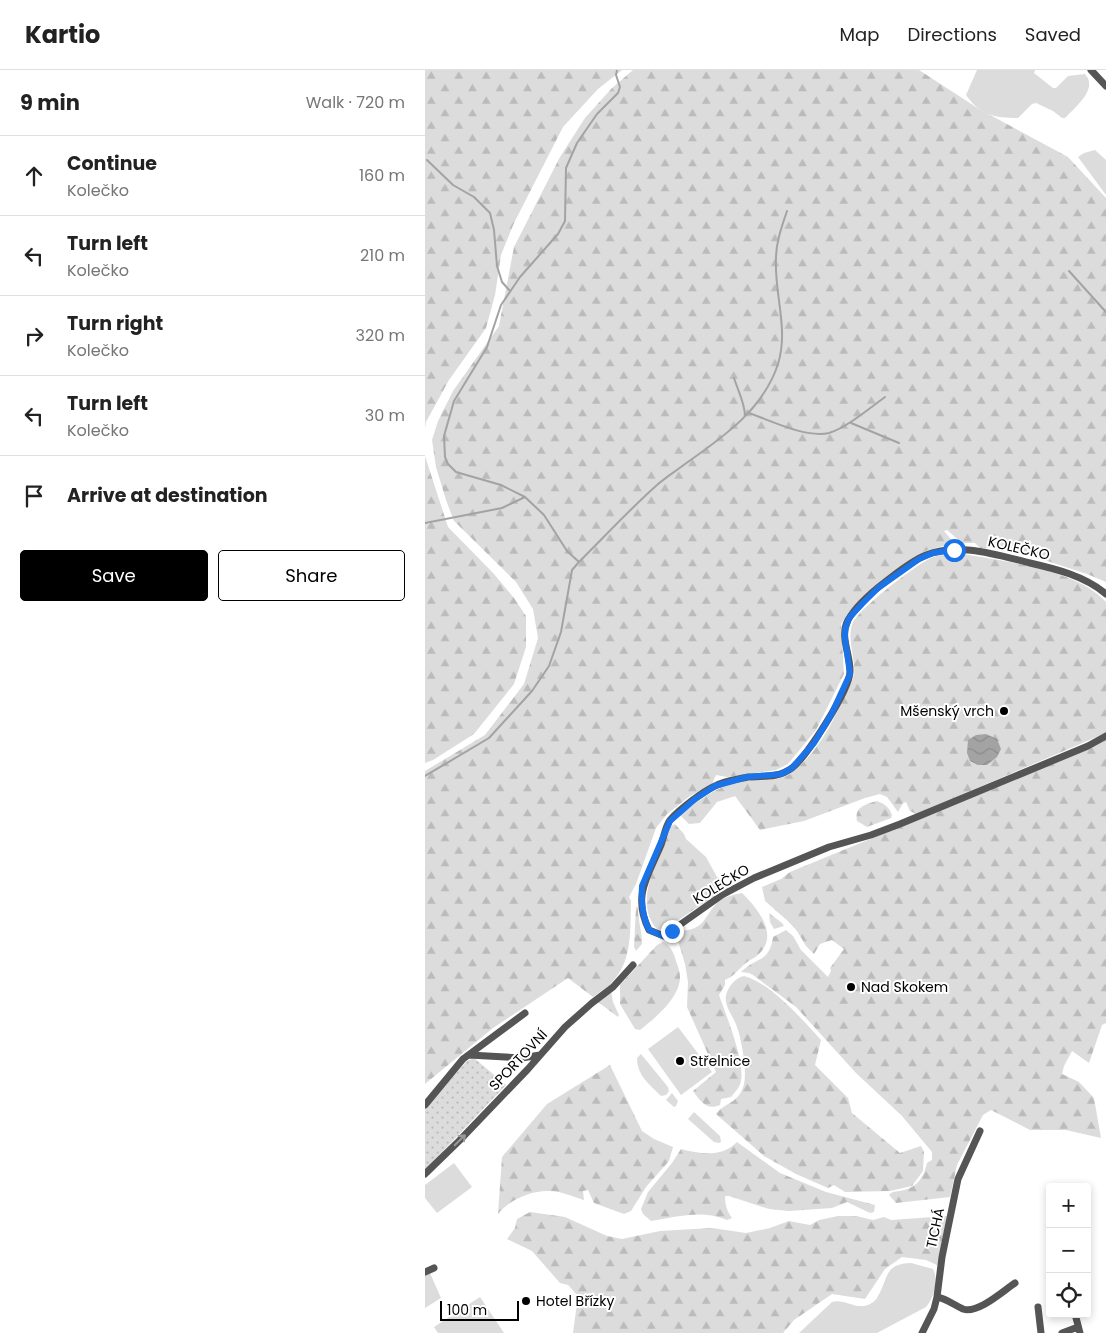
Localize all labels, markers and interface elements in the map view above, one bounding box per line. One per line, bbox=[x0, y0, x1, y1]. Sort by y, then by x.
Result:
text: Kartio bbox=[25, 18, 100, 51]
text: Map bbox=[840, 22, 879, 47]
text: Directions bbox=[907, 22, 997, 47]
text: Saved bbox=[1025, 22, 1081, 47]
text: 9 min bbox=[20, 88, 80, 117]
text: Walk · 720 m bbox=[306, 91, 405, 114]
text: Continue bbox=[67, 150, 157, 177]
icon: ahead bbox=[20, 162, 48, 190]
text: 160 m bbox=[359, 164, 405, 187]
text: Kolečko bbox=[67, 179, 129, 202]
text: Turn left bbox=[67, 230, 148, 257]
icon: left bbox=[20, 242, 48, 270]
text: 210 m bbox=[360, 244, 405, 267]
text: Kolečko bbox=[67, 259, 129, 282]
text: Turn right bbox=[67, 310, 163, 337]
icon: right bbox=[20, 322, 48, 350]
text: 320 m bbox=[356, 324, 405, 347]
text: Kolečko bbox=[67, 339, 129, 362]
text: Turn left bbox=[67, 390, 148, 417]
icon: left bbox=[20, 402, 48, 430]
text: 30 m bbox=[365, 404, 405, 427]
text: Kolečko bbox=[67, 419, 129, 442]
icon: arrive bbox=[20, 482, 48, 510]
text: Arrive at destination bbox=[67, 482, 268, 509]
street label: KOLEČKO bbox=[986, 531, 1052, 565]
route start bbox=[943, 539, 966, 562]
button: Save bbox=[20, 550, 208, 601]
button: Share bbox=[218, 550, 405, 601]
place label: Mšenský vrch bbox=[900, 701, 994, 721]
marker: Mšenský vrch bbox=[998, 705, 1010, 717]
street label: KOLEČKO bbox=[689, 859, 753, 909]
route end bbox=[661, 920, 684, 943]
place label: Nad Skokem bbox=[861, 977, 948, 997]
marker: Nad Skokem bbox=[845, 981, 857, 993]
street label: SPORTOVNÍ bbox=[484, 1025, 552, 1095]
place label: Střelnice bbox=[690, 1051, 751, 1071]
marker: Střelnice bbox=[674, 1055, 686, 1067]
one-way arrow bbox=[454, 1134, 466, 1146]
map controls bbox=[1046, 1183, 1091, 1318]
button: + bbox=[1046, 1183, 1091, 1228]
street label: TICHÁ bbox=[921, 1206, 949, 1250]
button: − bbox=[1046, 1228, 1091, 1273]
button: locate bbox=[1046, 1273, 1091, 1318]
place label: Hotel Břízky bbox=[536, 1291, 614, 1311]
marker: Hotel Břízky bbox=[520, 1295, 532, 1307]
scale bar bbox=[440, 1298, 519, 1321]
text: 100 m bbox=[447, 1300, 487, 1320]

